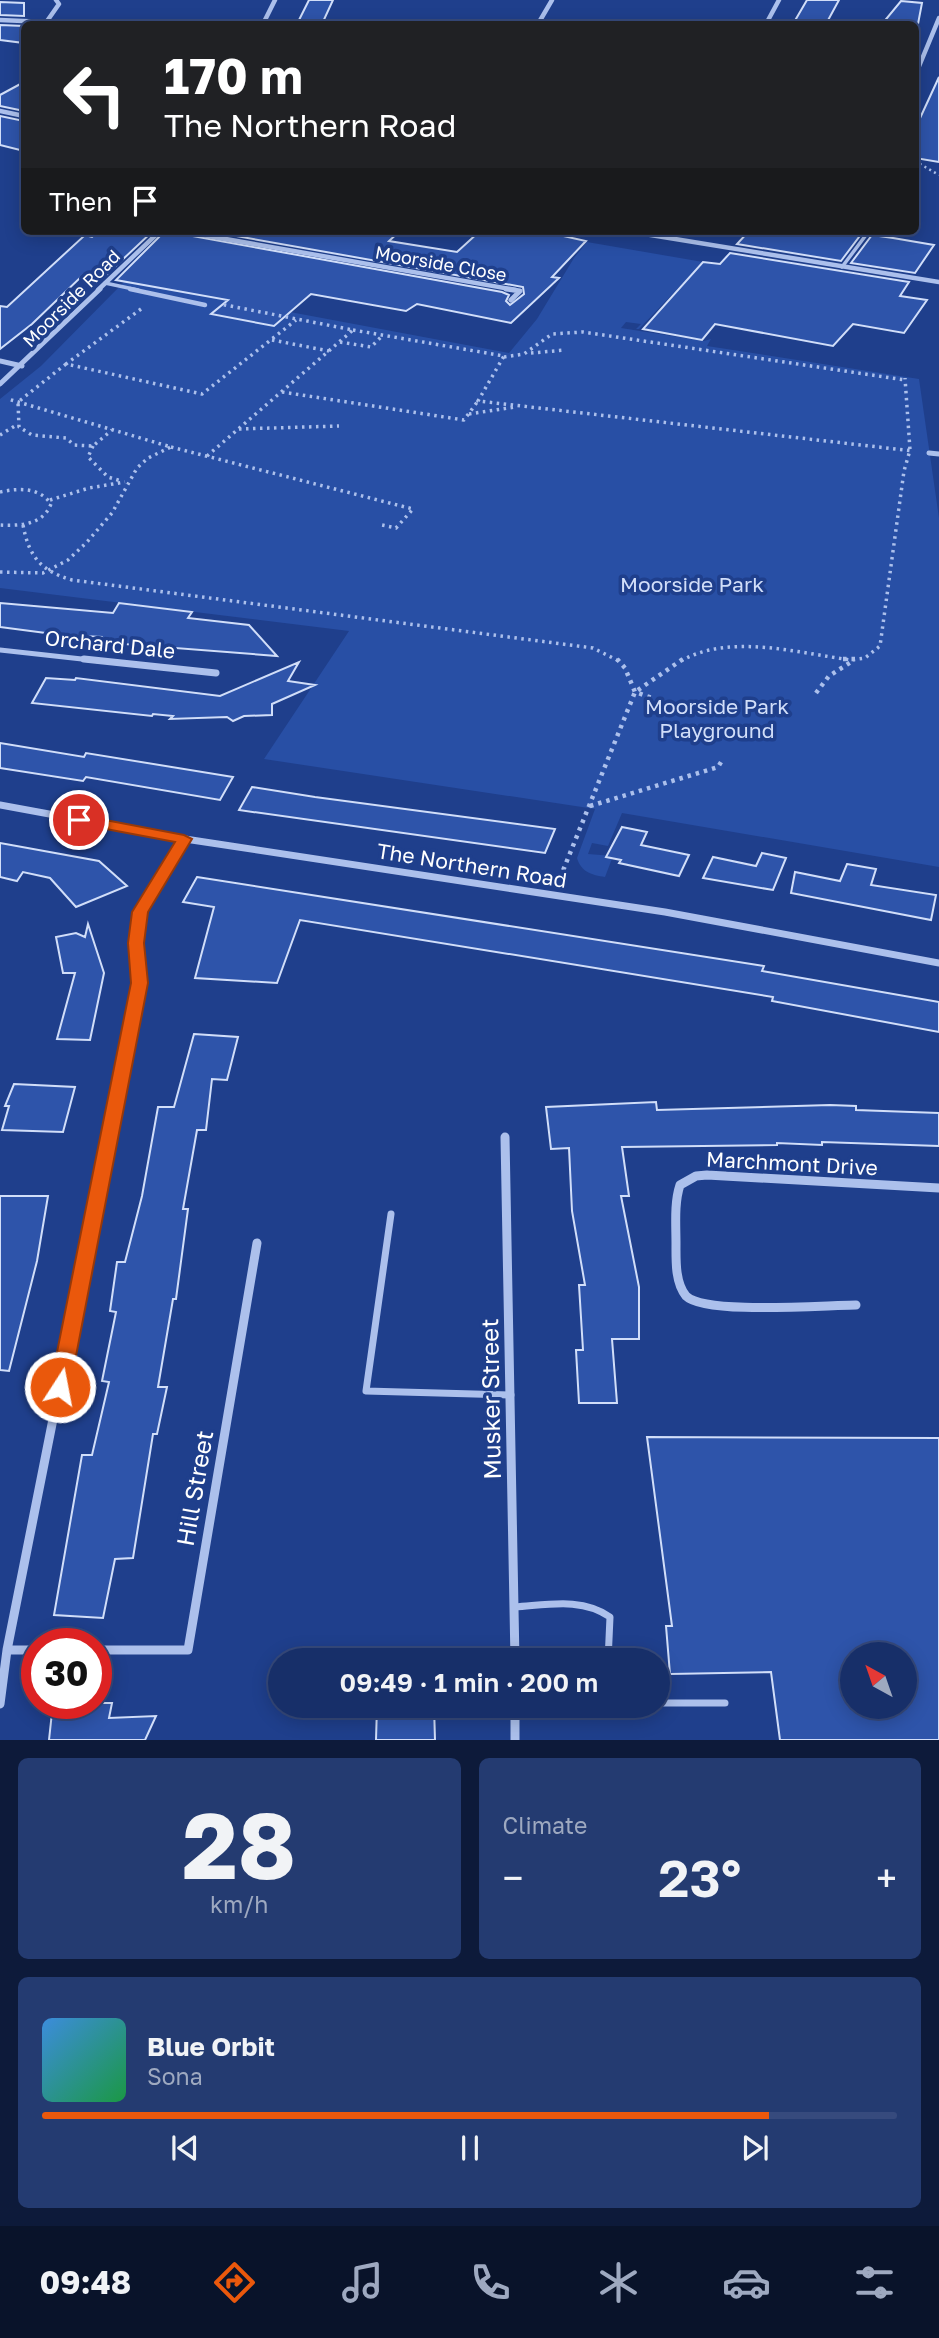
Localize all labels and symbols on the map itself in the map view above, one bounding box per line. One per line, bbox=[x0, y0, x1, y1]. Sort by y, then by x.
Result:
street label: Moorside Close bbox=[374, 241, 508, 285]
street label: Moorside Road bbox=[18, 245, 124, 351]
park label: Moorside Park bbox=[620, 571, 764, 597]
street label: Orchard Dale bbox=[43, 624, 177, 664]
park label: Moorside Park Playground bbox=[645, 693, 789, 743]
pin bbox=[49, 790, 109, 850]
street label: The Northern Road bbox=[375, 837, 569, 893]
street label: Marchmont Drive bbox=[706, 1146, 878, 1180]
street label: Musker Street bbox=[474, 1318, 506, 1480]
position arrow bbox=[23, 1350, 97, 1424]
street label: Hill Street bbox=[170, 1428, 218, 1548]
speed limit sign: 30 bbox=[21, 1628, 112, 1719]
north arrow bbox=[840, 1642, 917, 1718]

